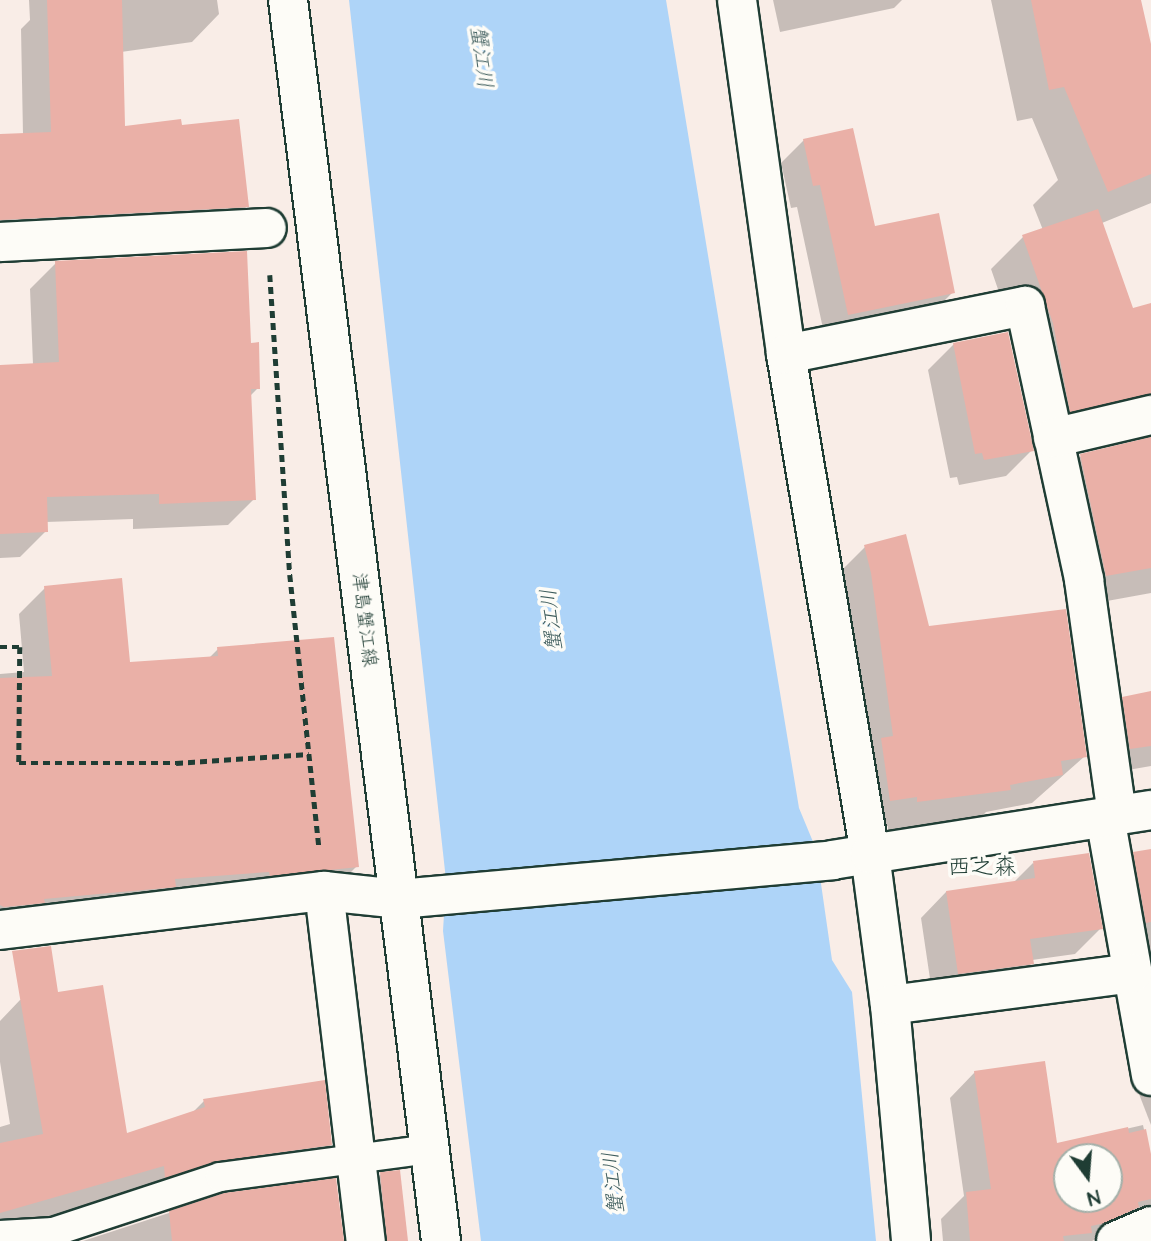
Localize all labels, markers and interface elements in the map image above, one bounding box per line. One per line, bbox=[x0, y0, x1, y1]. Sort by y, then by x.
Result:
water label: 蟹江川 bbox=[465, 24, 497, 90]
street label: 津島蟹江線 bbox=[347, 571, 381, 669]
water label: 蟹江川 bbox=[536, 587, 568, 653]
district label: 西之森 bbox=[948, 853, 1016, 881]
north arrow bbox=[1053, 1143, 1123, 1213]
water label: 蟹江川 bbox=[598, 1150, 630, 1216]
text: N bbox=[1084, 1182, 1103, 1211]

